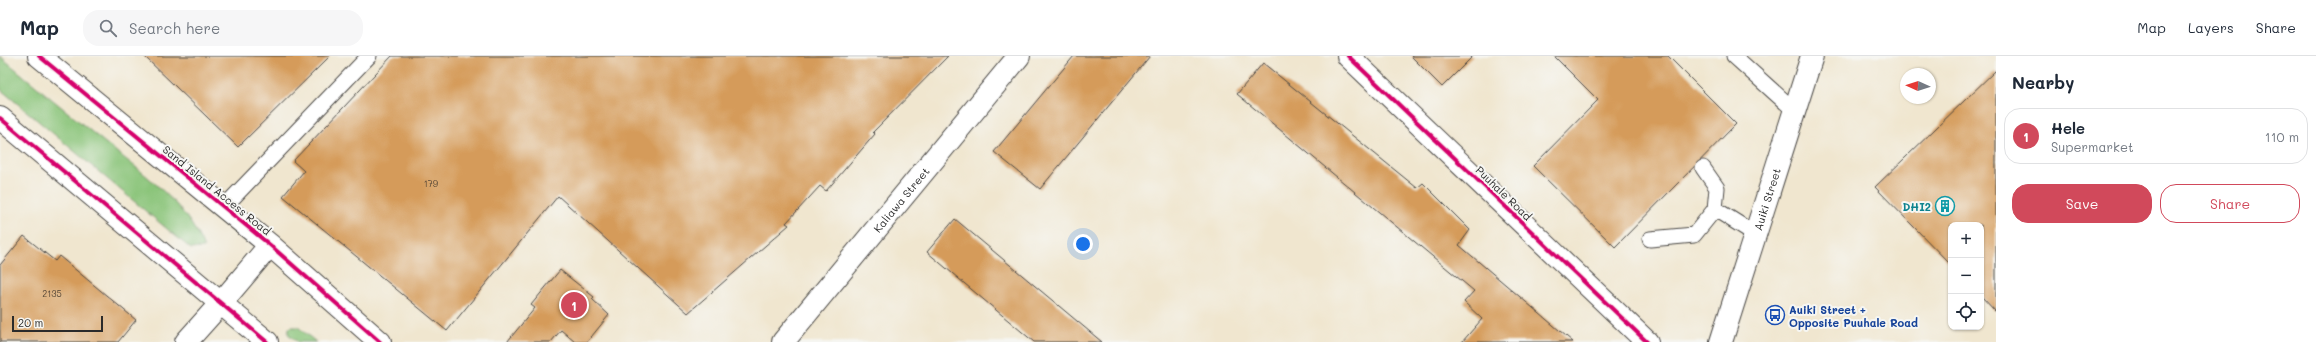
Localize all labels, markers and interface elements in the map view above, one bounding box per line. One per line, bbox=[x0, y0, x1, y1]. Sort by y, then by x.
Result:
search box bbox=[83, 10, 363, 46]
text: Map bbox=[20, 15, 59, 40]
icon: search bbox=[97, 17, 119, 39]
text: Search here bbox=[129, 18, 220, 38]
text: Map bbox=[2137, 18, 2166, 37]
text: Layers bbox=[2188, 18, 2234, 37]
text: Share bbox=[2256, 18, 2296, 37]
north arrow bbox=[1900, 68, 1936, 104]
text: Nearby bbox=[2012, 71, 2074, 93]
text: Hele bbox=[2051, 118, 2085, 138]
text: 1 bbox=[2023, 128, 2029, 145]
text: 110 m bbox=[2265, 128, 2299, 145]
text: Supermarket bbox=[2051, 138, 2134, 155]
street label: Sand Island Access Road bbox=[160, 142, 274, 238]
street label: Puuhale Road bbox=[1473, 162, 1535, 224]
street label: Kaliawa Street bbox=[869, 163, 932, 235]
street label: Auiki Street bbox=[1750, 166, 1784, 232]
house number: 179 bbox=[424, 178, 439, 189]
button: Save bbox=[2012, 184, 2152, 223]
button: Share bbox=[2160, 184, 2300, 223]
building icon: DHI2 bbox=[1934, 195, 1956, 217]
place label: DHI2 bbox=[1902, 199, 1931, 214]
map controls bbox=[1948, 222, 1984, 330]
button: + bbox=[1948, 222, 1984, 258]
your location bbox=[1073, 234, 1093, 254]
button: − bbox=[1948, 258, 1984, 294]
house number: 2135 bbox=[42, 288, 62, 299]
pin: 1 bbox=[561, 290, 587, 320]
button: locate bbox=[1948, 294, 1984, 330]
place label: Auiki Street + Opposite Puuhale Road bbox=[1789, 302, 1918, 330]
bus stop icon: Auiki Street + Opposite Puuhale Road bbox=[1764, 304, 1786, 326]
scale bar bbox=[12, 314, 103, 333]
text: 20 m bbox=[18, 315, 43, 330]

